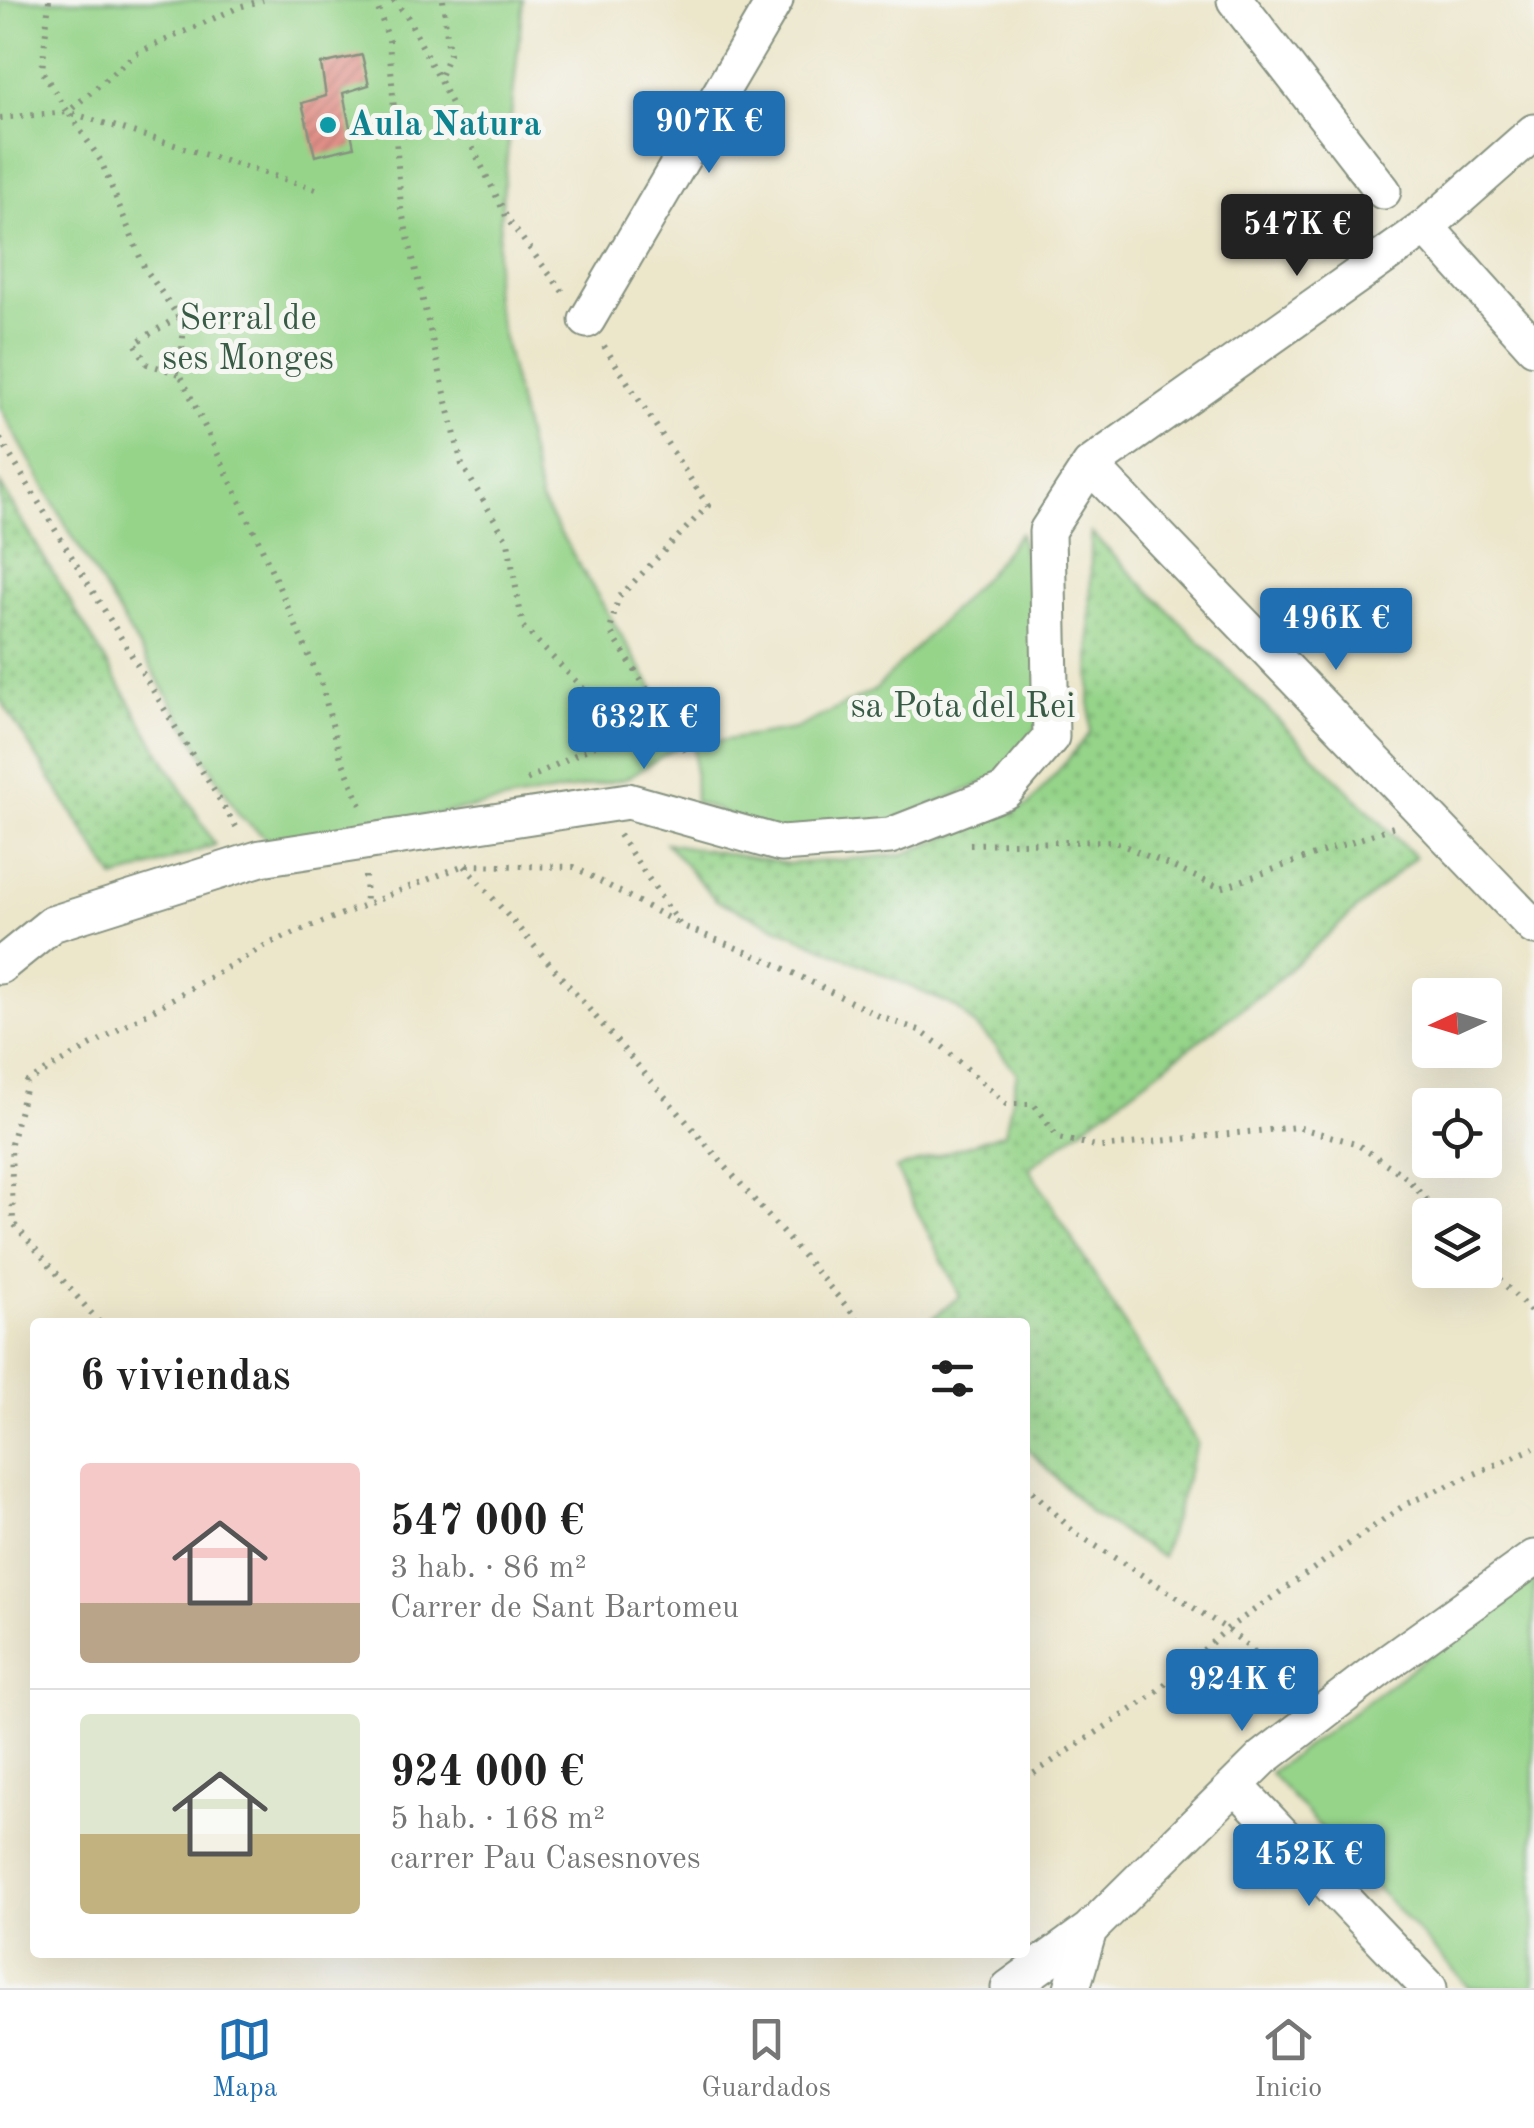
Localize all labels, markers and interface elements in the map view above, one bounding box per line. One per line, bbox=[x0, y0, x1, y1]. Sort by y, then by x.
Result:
pin: 907K € bbox=[628, 91, 790, 176]
text: 907K € bbox=[655, 107, 763, 139]
place label: Aula Natura bbox=[348, 108, 542, 143]
marker: Aula Natura bbox=[317, 114, 339, 136]
pin: 547K € bbox=[1216, 194, 1378, 279]
text: 547K € bbox=[1243, 210, 1351, 242]
park label: Serral de ses Monges bbox=[162, 302, 334, 377]
pin: 496K € bbox=[1255, 588, 1417, 673]
text: 496K € bbox=[1282, 604, 1390, 636]
pin: 632K € bbox=[563, 687, 725, 772]
park label: sa Pota del Rei bbox=[850, 690, 1076, 725]
text: 632K € bbox=[590, 703, 698, 735]
north arrow bbox=[1412, 978, 1502, 1068]
map controls bbox=[1412, 978, 1502, 1288]
button: locate bbox=[1412, 1088, 1502, 1178]
button: layers bbox=[1412, 1198, 1502, 1288]
icon: filters bbox=[925, 1351, 980, 1406]
text: 6 viviendas bbox=[80, 1357, 291, 1399]
text: 547 000 € bbox=[390, 1502, 584, 1544]
icon: home bbox=[160, 1503, 280, 1623]
text: 3 hab. · 86 m² bbox=[390, 1553, 587, 1585]
text: Carrer de Sant Bartomeu bbox=[390, 1593, 739, 1625]
pin: 924K € bbox=[1161, 1649, 1323, 1734]
text: 924K € bbox=[1188, 1665, 1296, 1697]
text: 924 000 € bbox=[390, 1753, 584, 1795]
icon: home bbox=[160, 1754, 280, 1874]
text: 5 hab. · 168 m² bbox=[390, 1804, 605, 1836]
pin: 452K € bbox=[1228, 1824, 1390, 1909]
text: 452K € bbox=[1255, 1840, 1363, 1872]
text: carrer Pau Casesnoves bbox=[390, 1844, 701, 1876]
tab: Mapa bbox=[212, 2012, 278, 2107]
tab: Guardados bbox=[701, 2012, 831, 2107]
tab: Inicio bbox=[1255, 2012, 1322, 2107]

